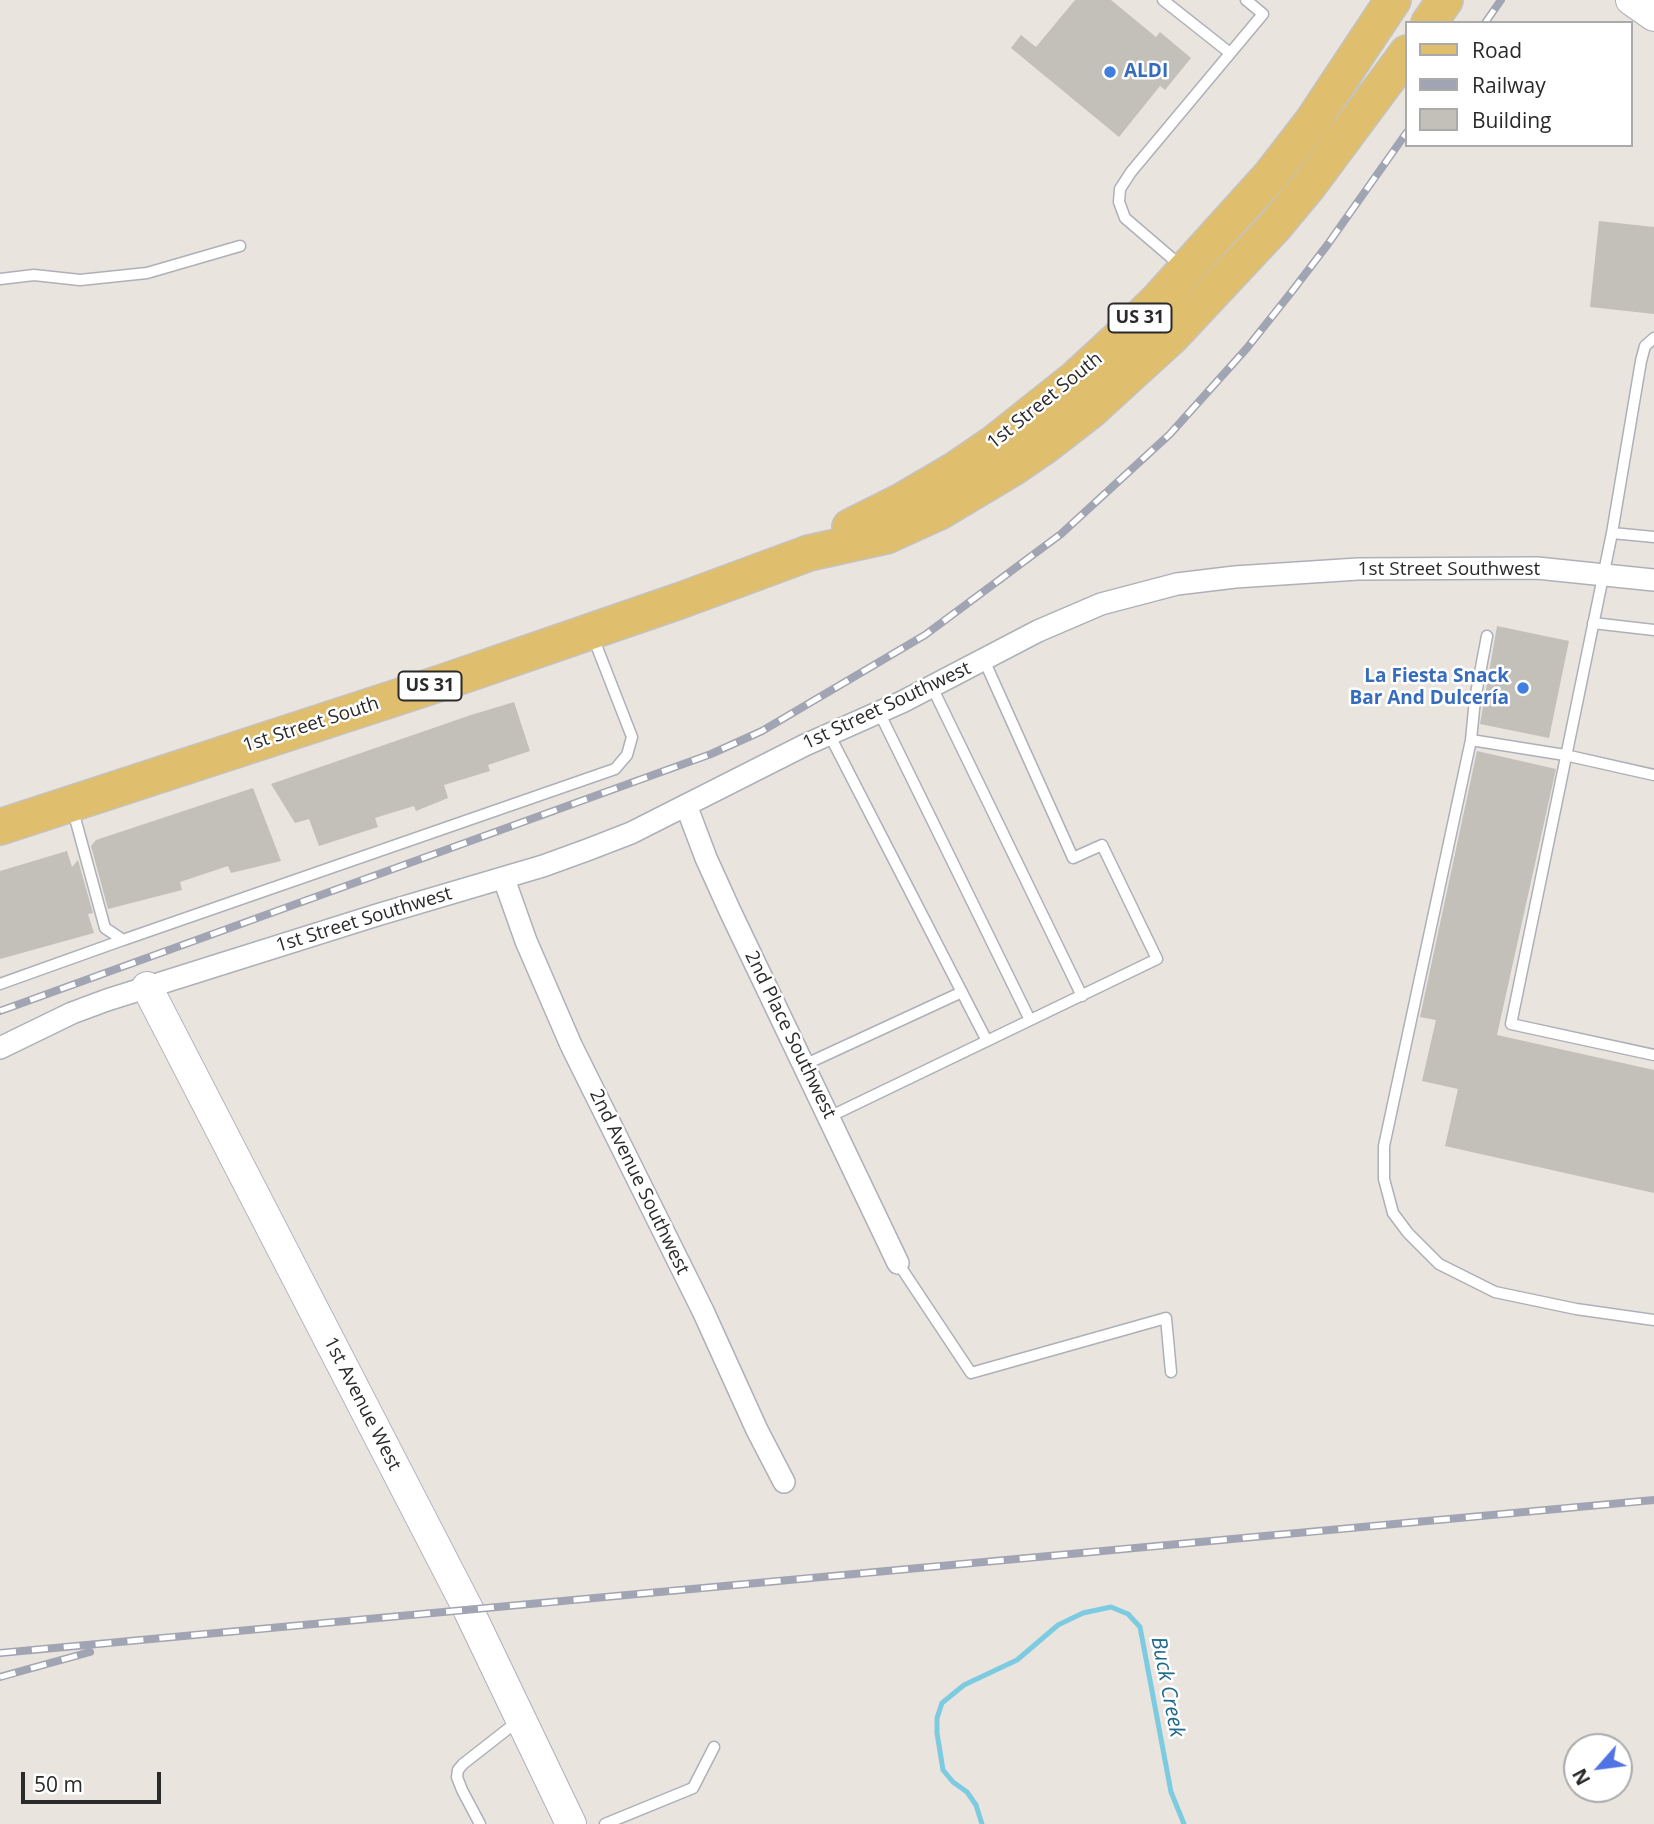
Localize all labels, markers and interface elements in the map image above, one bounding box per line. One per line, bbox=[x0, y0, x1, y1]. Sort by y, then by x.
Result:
legend bbox=[1406, 21, 1633, 147]
text: Road bbox=[1472, 36, 1522, 64]
place label: ALDI bbox=[1124, 61, 1168, 83]
marker: ALDI bbox=[1102, 64, 1118, 80]
text: Railway bbox=[1472, 71, 1546, 99]
text: Building bbox=[1472, 106, 1551, 134]
road number: US 31 bbox=[1108, 304, 1172, 332]
street label: 1st Street South bbox=[983, 348, 1107, 454]
street label: 1st Street Southwest bbox=[1358, 559, 1540, 581]
street label: 1st Street Southwest bbox=[799, 657, 975, 755]
place label: La Fiesta Snack Bar And Dulcería bbox=[1349, 666, 1509, 710]
road number: US 31 bbox=[398, 672, 462, 700]
marker: La Fiesta Snack Bar And Dulcería bbox=[1515, 680, 1531, 696]
street label: 1st Street South bbox=[240, 692, 382, 758]
street label: 1st Street Southwest bbox=[273, 882, 455, 958]
street label: 2nd Place Southwest bbox=[739, 947, 841, 1123]
street label: 2nd Avenue Southwest bbox=[584, 1086, 694, 1278]
street label: 1st Avenue West bbox=[319, 1333, 405, 1475]
water label: Buck Creek bbox=[1145, 1635, 1189, 1739]
north arrow bbox=[1563, 1733, 1633, 1803]
scale bar bbox=[24, 1758, 164, 1802]
text: N bbox=[1566, 1764, 1596, 1790]
text: 50 m bbox=[34, 1770, 83, 1798]

